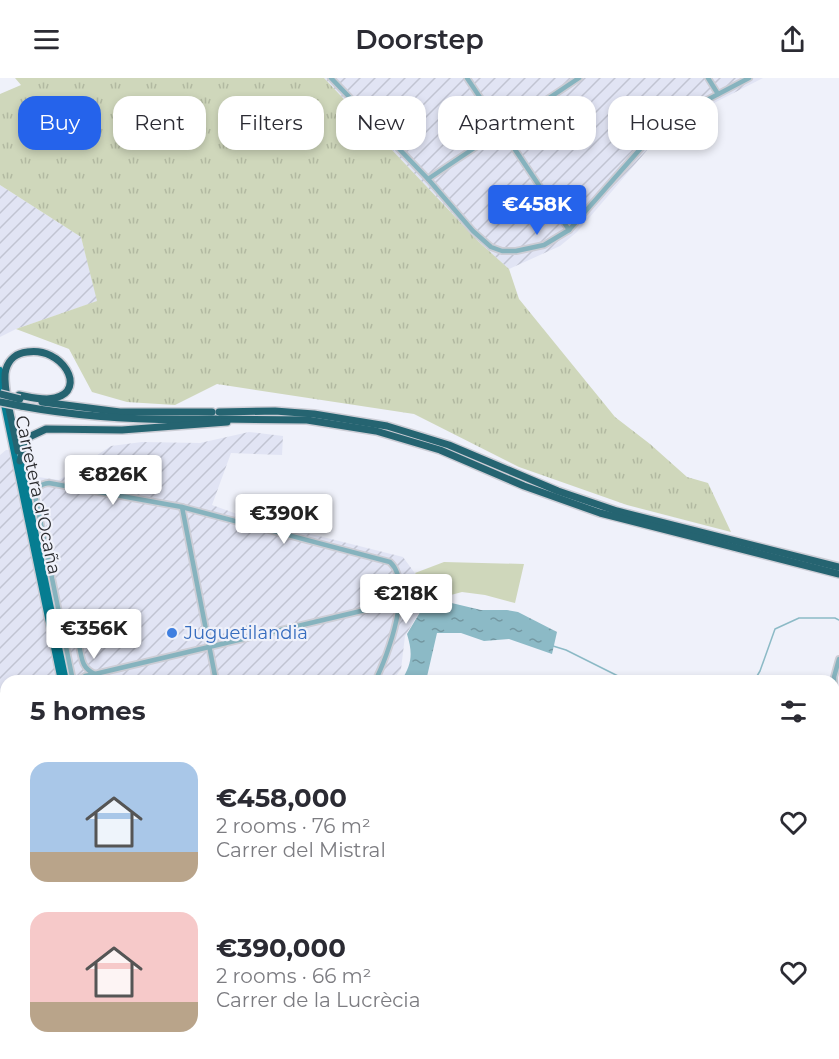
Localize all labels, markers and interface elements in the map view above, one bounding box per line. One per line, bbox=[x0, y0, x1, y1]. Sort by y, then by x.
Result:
icon: menu bbox=[30, 23, 63, 56]
text: Doorstep bbox=[355, 23, 484, 56]
icon: share bbox=[776, 23, 809, 56]
chip: Buy bbox=[18, 96, 101, 150]
chip: Rent bbox=[113, 96, 206, 150]
chip: Filters bbox=[218, 96, 324, 150]
chip: New bbox=[336, 96, 426, 150]
chip: Apartment bbox=[438, 96, 596, 150]
chip: House bbox=[608, 96, 718, 150]
pin: €458K bbox=[495, 185, 579, 236]
text: €458K bbox=[502, 192, 572, 216]
street label: Carretera d'Ocaña bbox=[10, 413, 66, 577]
pin: €826K bbox=[71, 455, 155, 506]
text: €826K bbox=[79, 462, 147, 486]
pin: €390K bbox=[242, 494, 326, 545]
text: €390K bbox=[249, 501, 319, 525]
pin: €218K bbox=[364, 574, 448, 625]
text: €218K bbox=[374, 581, 438, 605]
pin: €356K bbox=[52, 609, 136, 660]
text: €356K bbox=[60, 616, 128, 640]
place label: Juguetilandia bbox=[183, 622, 308, 644]
marker: Juguetilandia bbox=[165, 626, 179, 640]
text: 5 homes bbox=[30, 695, 146, 727]
icon: filters bbox=[777, 695, 810, 728]
text: €458,000 bbox=[216, 782, 347, 814]
icon: home bbox=[78, 786, 150, 858]
icon: heart bbox=[777, 806, 810, 839]
text: 2 rooms · 76 m² bbox=[216, 814, 371, 838]
text: Carrer del Mistral bbox=[216, 838, 386, 862]
text: €390,000 bbox=[216, 932, 346, 964]
icon: home bbox=[78, 936, 150, 1008]
icon: heart bbox=[777, 956, 810, 989]
text: 2 rooms · 66 m² bbox=[216, 964, 371, 988]
text: Carrer de la Lucrècia bbox=[216, 988, 421, 1012]

